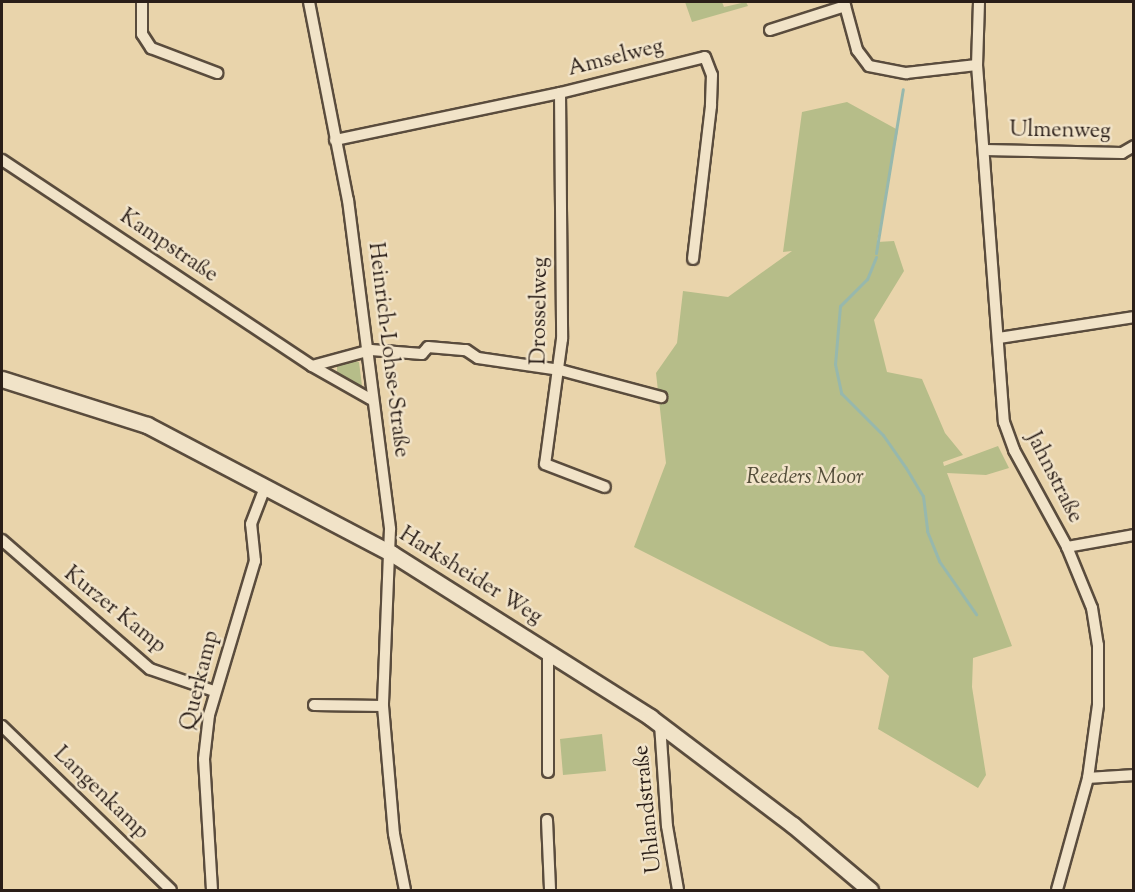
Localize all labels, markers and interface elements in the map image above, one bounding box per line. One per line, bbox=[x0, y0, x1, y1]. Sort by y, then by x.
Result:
street label: Amselweg bbox=[565, 34, 667, 84]
street label: Ulmenweg bbox=[1009, 118, 1111, 146]
street label: Kampstraße bbox=[114, 205, 222, 289]
street label: Heinrich-Lohse-Straße bbox=[361, 241, 413, 459]
street label: Drosselweg bbox=[527, 257, 555, 365]
street label: Jahnstraße bbox=[1019, 428, 1087, 528]
park label: Reeders Moor bbox=[746, 466, 864, 492]
street label: Harksheider Weg bbox=[394, 522, 546, 632]
street label: Kurzer Kamp bbox=[58, 562, 170, 660]
street label: Querkamp bbox=[176, 628, 226, 734]
street label: Langenkamp bbox=[47, 742, 153, 846]
street label: Uhlandstraße bbox=[629, 744, 669, 874]

